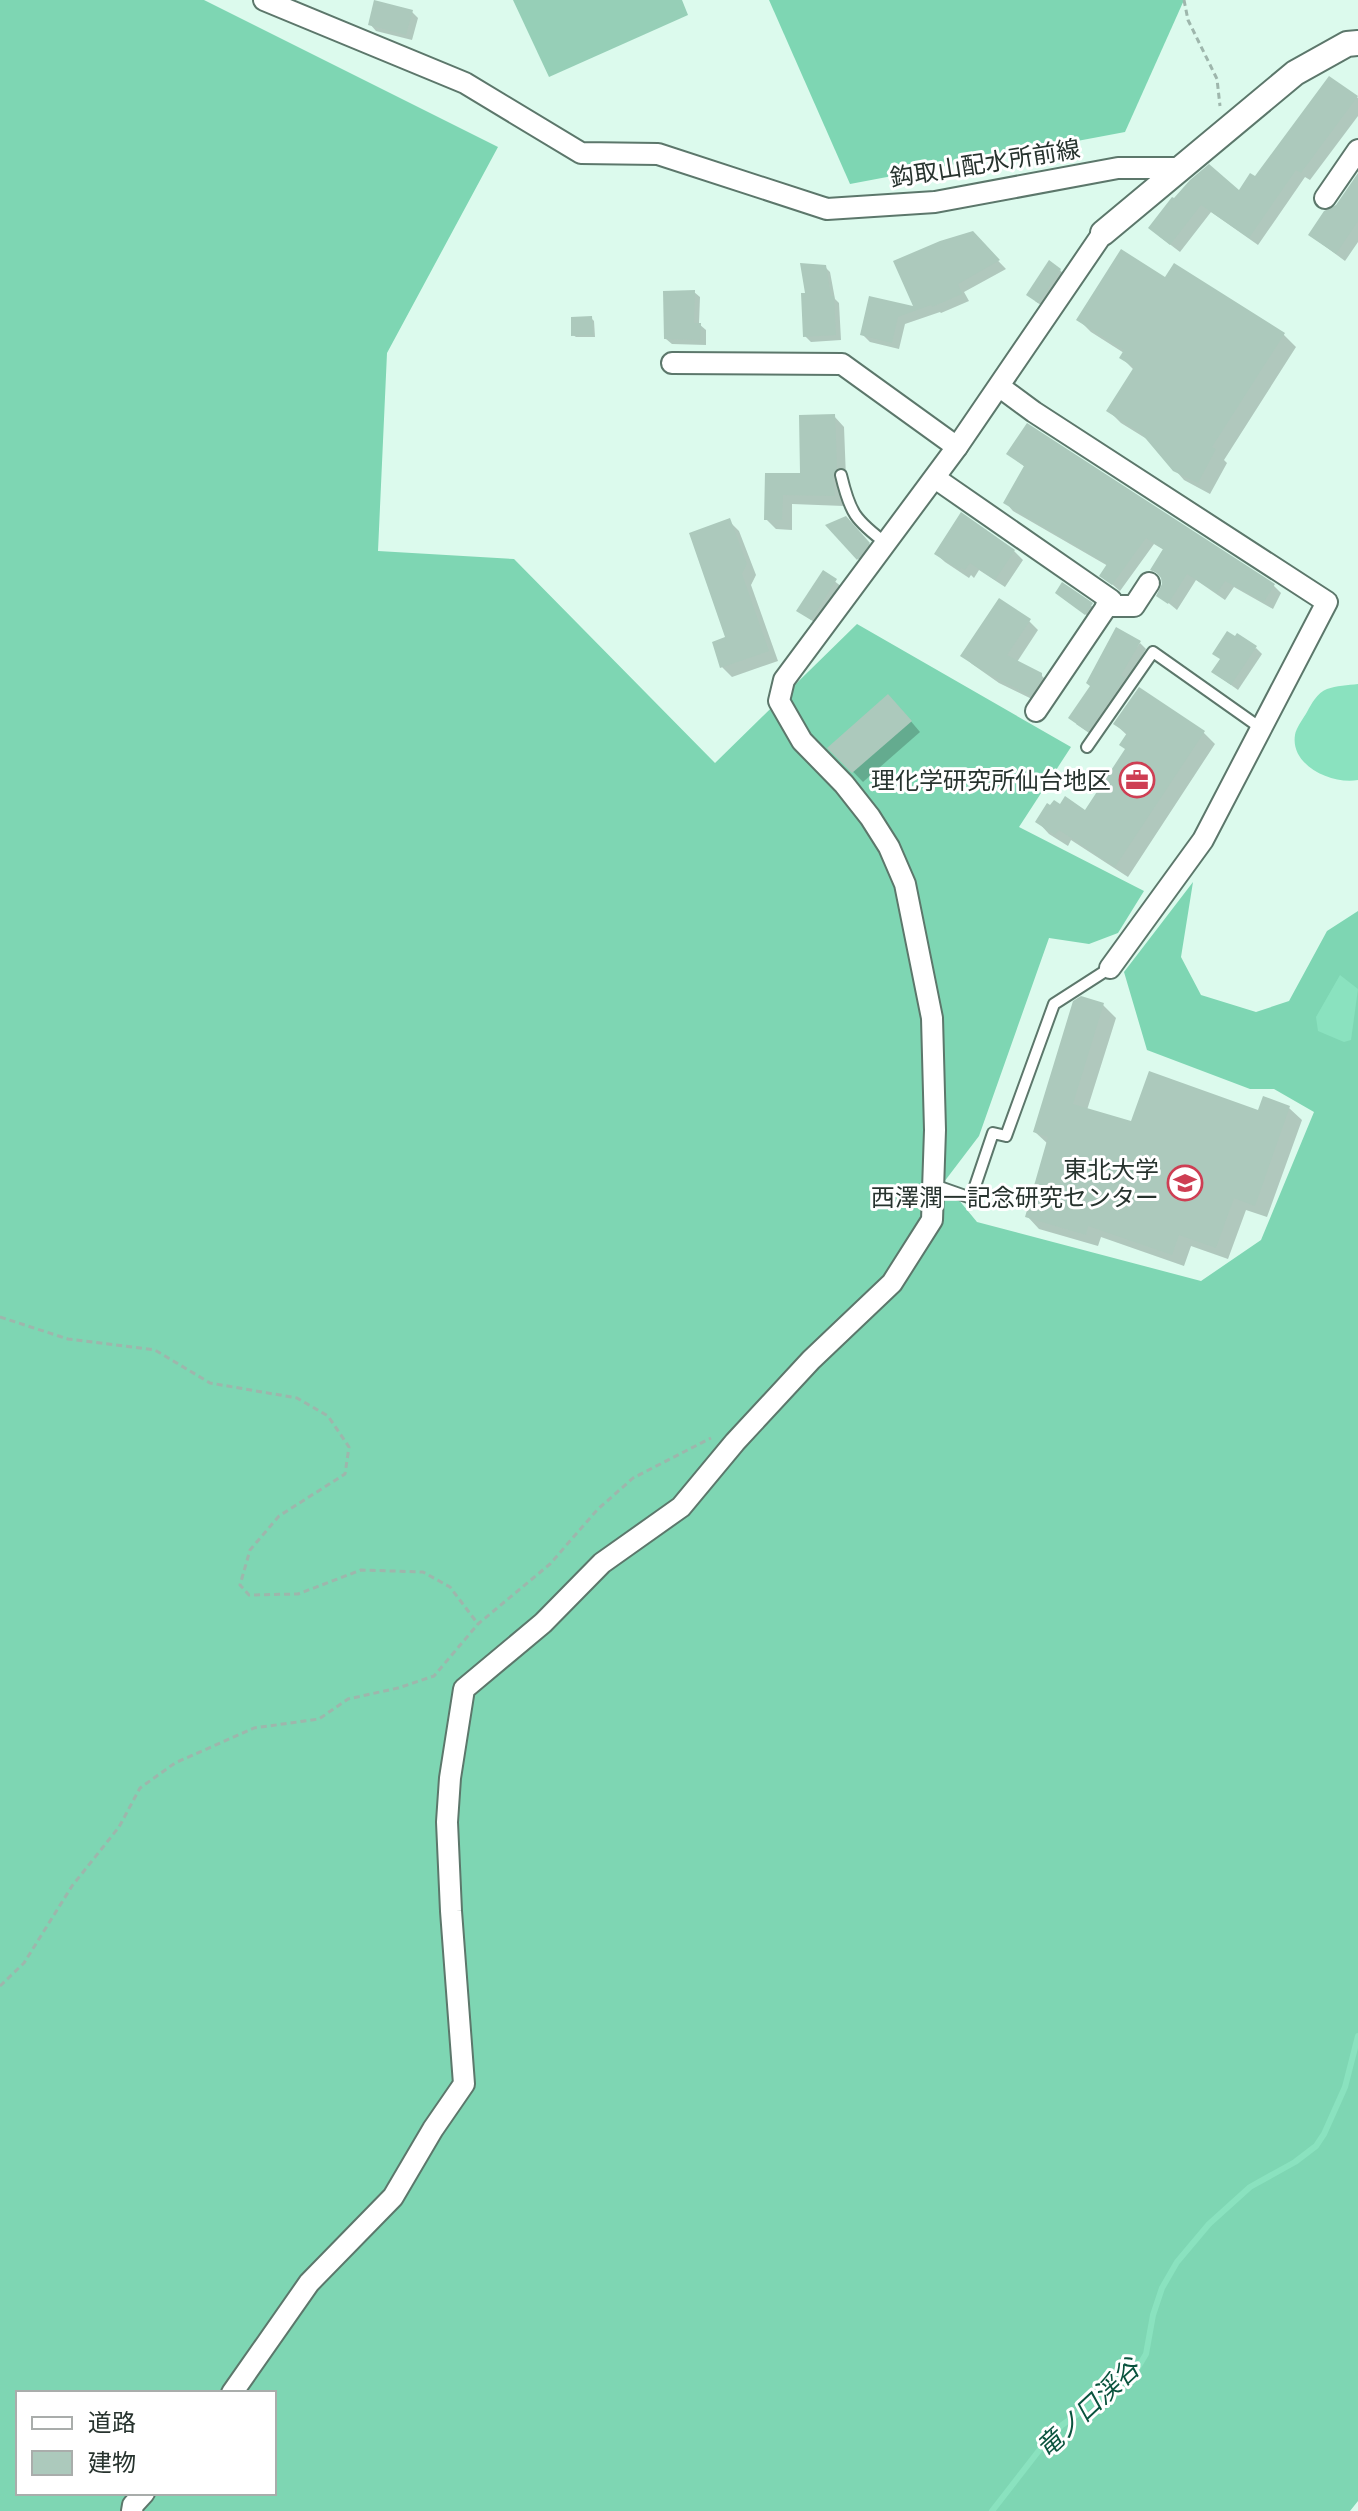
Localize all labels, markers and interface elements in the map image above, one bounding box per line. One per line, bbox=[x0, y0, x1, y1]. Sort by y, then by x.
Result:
street label: 鈎取山配水所前線 bbox=[887, 131, 1083, 195]
office icon: 理化学研究所仙台地区 bbox=[1118, 761, 1156, 799]
place label: 理化学研究所仙台地区 bbox=[871, 763, 1111, 798]
place label: 東北大学 西澤潤一記念研究センター bbox=[871, 1152, 1159, 1215]
school or university icon: 東北大学 西澤潤一記念研究センター bbox=[1166, 1164, 1204, 1202]
water label: 竜ノ口渓谷 bbox=[1027, 2348, 1150, 2466]
legend bbox=[16, 2391, 276, 2495]
text: 道路 bbox=[88, 2405, 136, 2440]
text: 建物 bbox=[88, 2445, 136, 2480]

